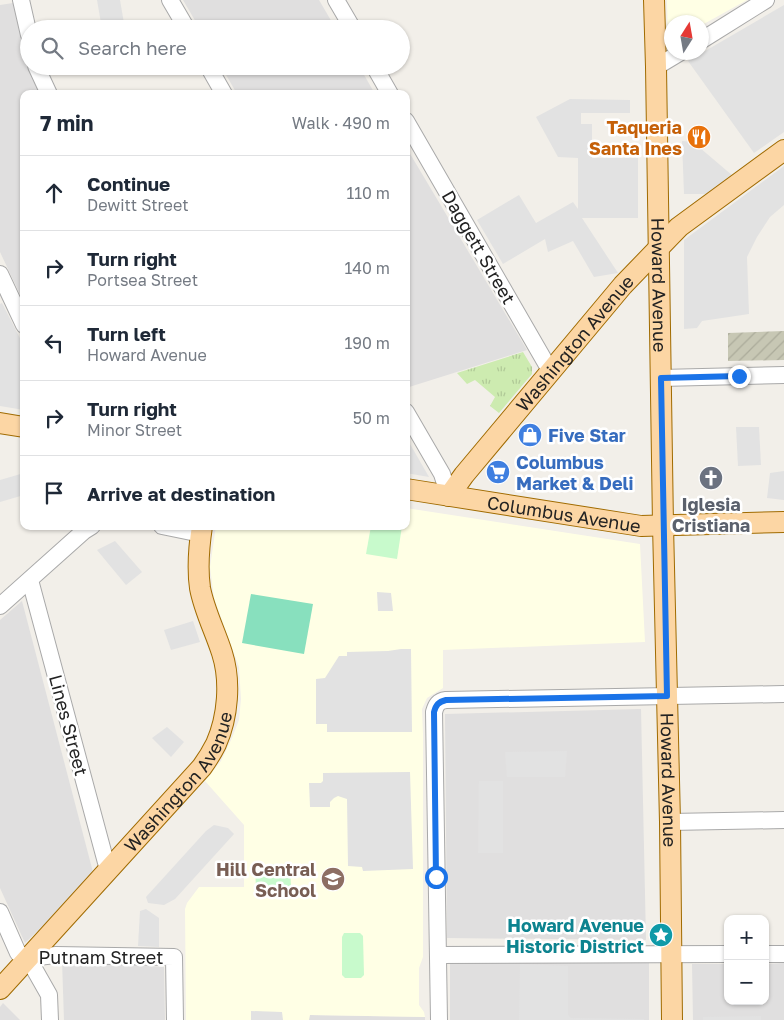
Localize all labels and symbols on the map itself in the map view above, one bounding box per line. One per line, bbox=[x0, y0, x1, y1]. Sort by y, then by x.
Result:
north arrow bbox=[664, 15, 709, 60]
place label: Taqueria Santa Ines bbox=[589, 116, 682, 159]
restaurant icon: Taqueria Santa Ines bbox=[686, 124, 712, 150]
street label: Daggett Street bbox=[438, 186, 520, 308]
street label: Howard Avenue bbox=[647, 217, 671, 352]
street label: Washington Avenue bbox=[511, 270, 638, 416]
route end bbox=[728, 365, 751, 388]
shop icon: Five Star bbox=[517, 422, 543, 448]
place label: Five Star bbox=[548, 424, 626, 446]
place label: Columbus Market & Deli bbox=[516, 451, 634, 494]
supermarket icon: Columbus Market & Deli bbox=[485, 459, 511, 485]
church icon: Iglesia Cristiana bbox=[698, 465, 724, 491]
street label: Columbus Avenue bbox=[486, 491, 642, 537]
place label: Iglesia Cristiana bbox=[672, 493, 750, 536]
street label: Lines Street bbox=[45, 672, 93, 778]
street label: Washington Avenue bbox=[119, 710, 236, 856]
street label: Howard Avenue bbox=[656, 712, 681, 847]
place label: Hill Central School bbox=[216, 858, 316, 901]
school or university icon: Hill Central School bbox=[320, 866, 346, 892]
route start bbox=[425, 866, 448, 889]
place label: Howard Avenue Historic District bbox=[506, 914, 644, 957]
place icon: Howard Avenue Historic District bbox=[648, 922, 674, 948]
street label: Putnam Street bbox=[39, 946, 163, 968]

